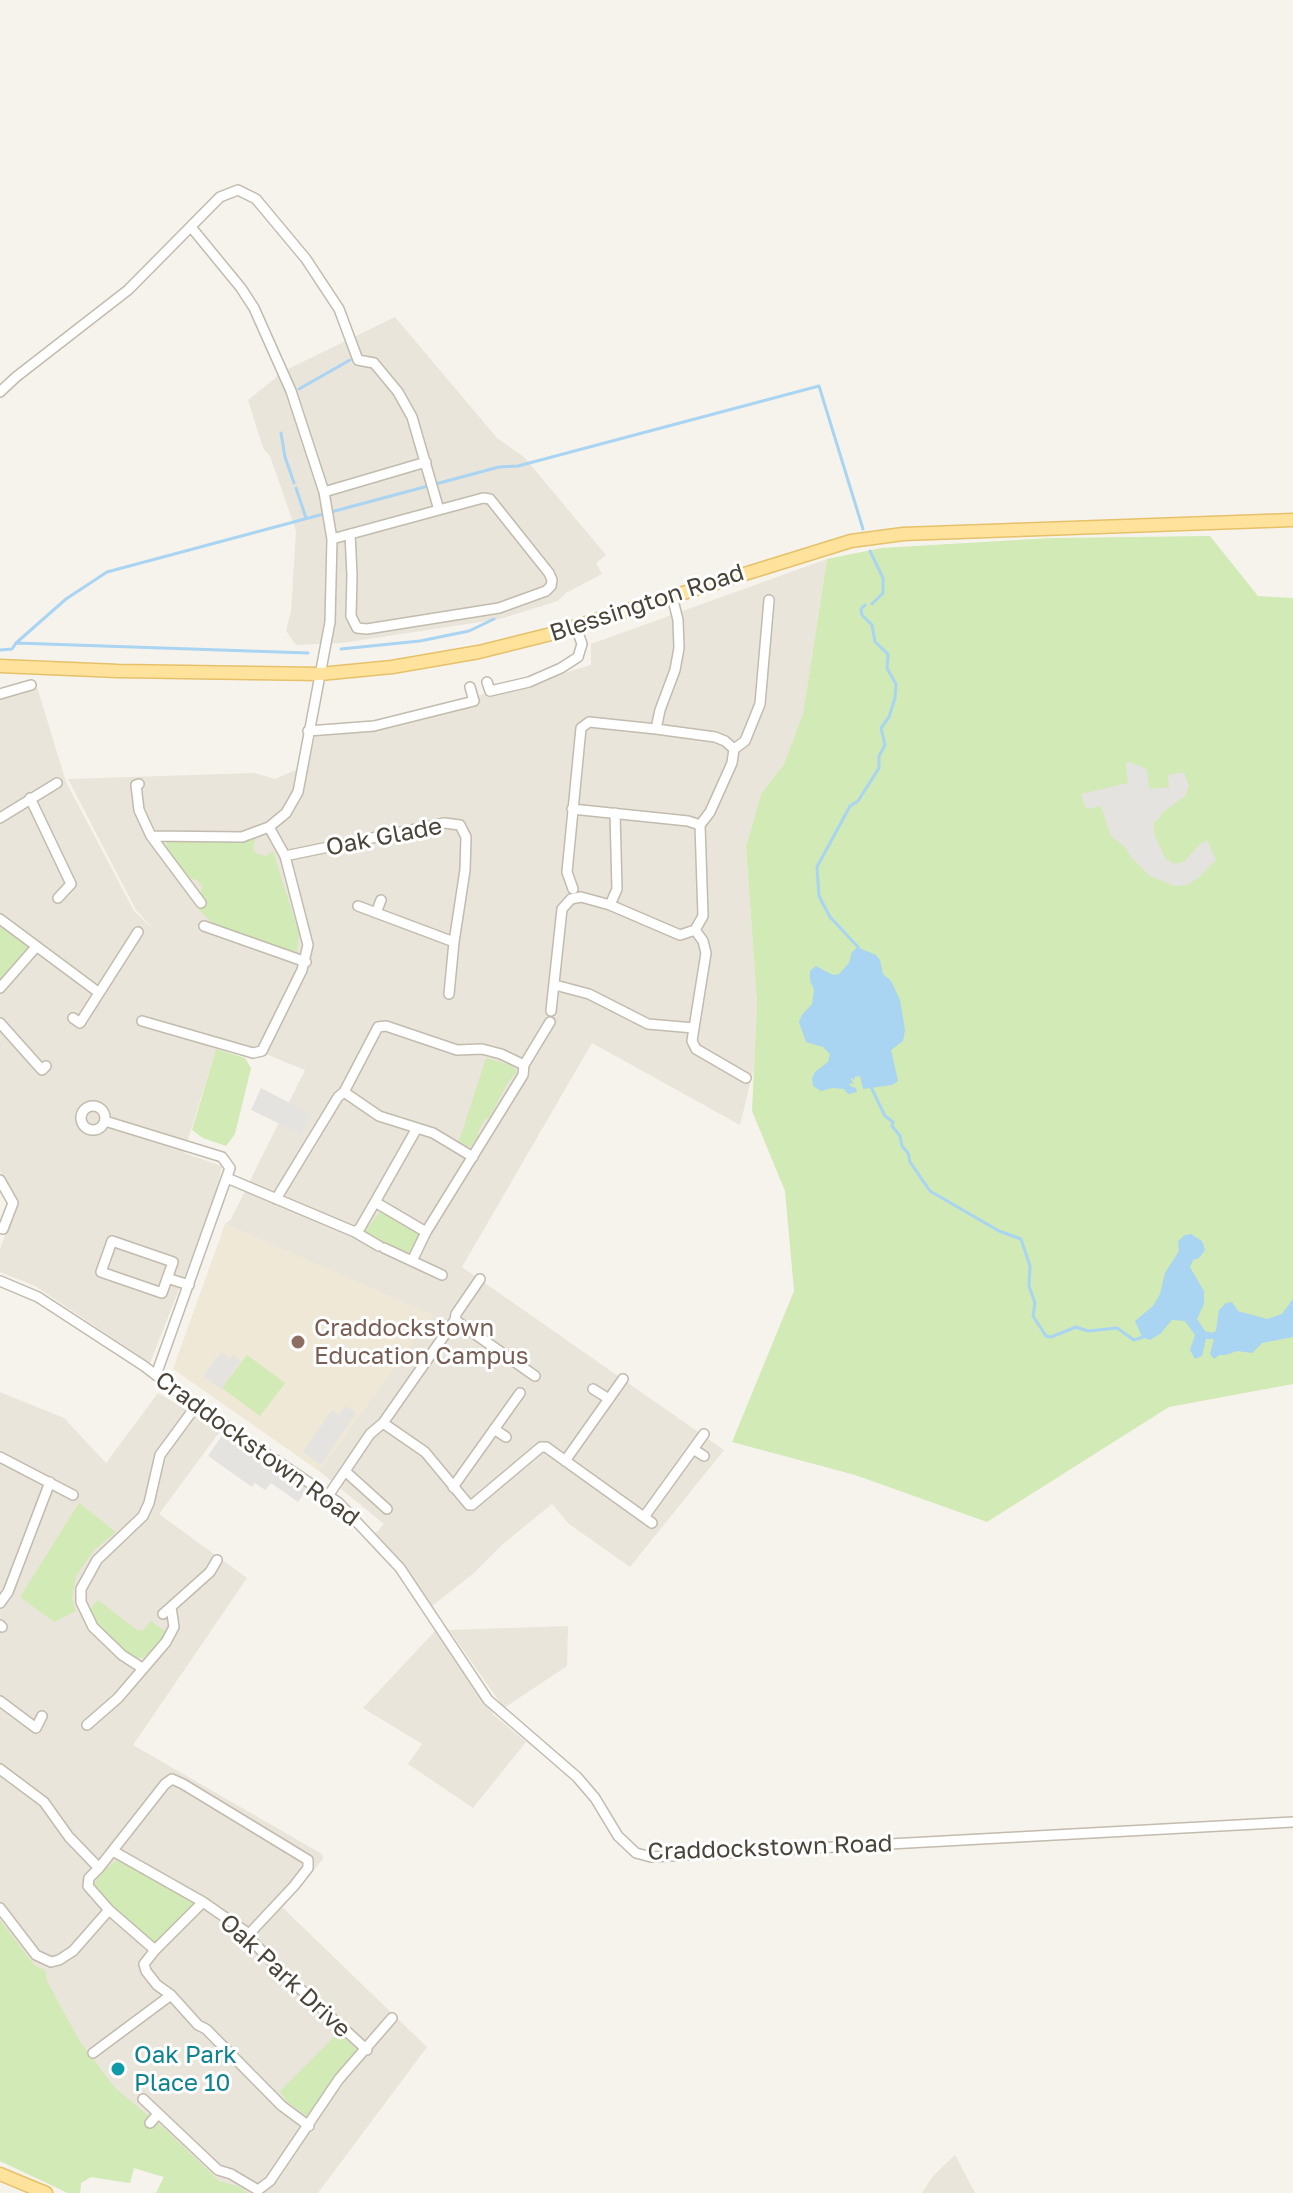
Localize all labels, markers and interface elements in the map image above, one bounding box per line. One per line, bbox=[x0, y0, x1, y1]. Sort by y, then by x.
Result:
street label: Blessington Road bbox=[546, 558, 748, 648]
street label: Oak Glade bbox=[323, 812, 445, 862]
place label: Craddockstown Education Campus bbox=[314, 1314, 528, 1370]
marker: Craddockstown Education Campus bbox=[289, 1333, 307, 1351]
street label: Craddockstown Road bbox=[149, 1365, 365, 1533]
street label: Craddockstown Road bbox=[647, 1829, 893, 1867]
street label: Oak Park Drive bbox=[214, 1908, 356, 2044]
place label: Oak Park Place 10 bbox=[134, 2041, 237, 2097]
marker: Oak Park Place 10 bbox=[109, 2060, 127, 2078]

